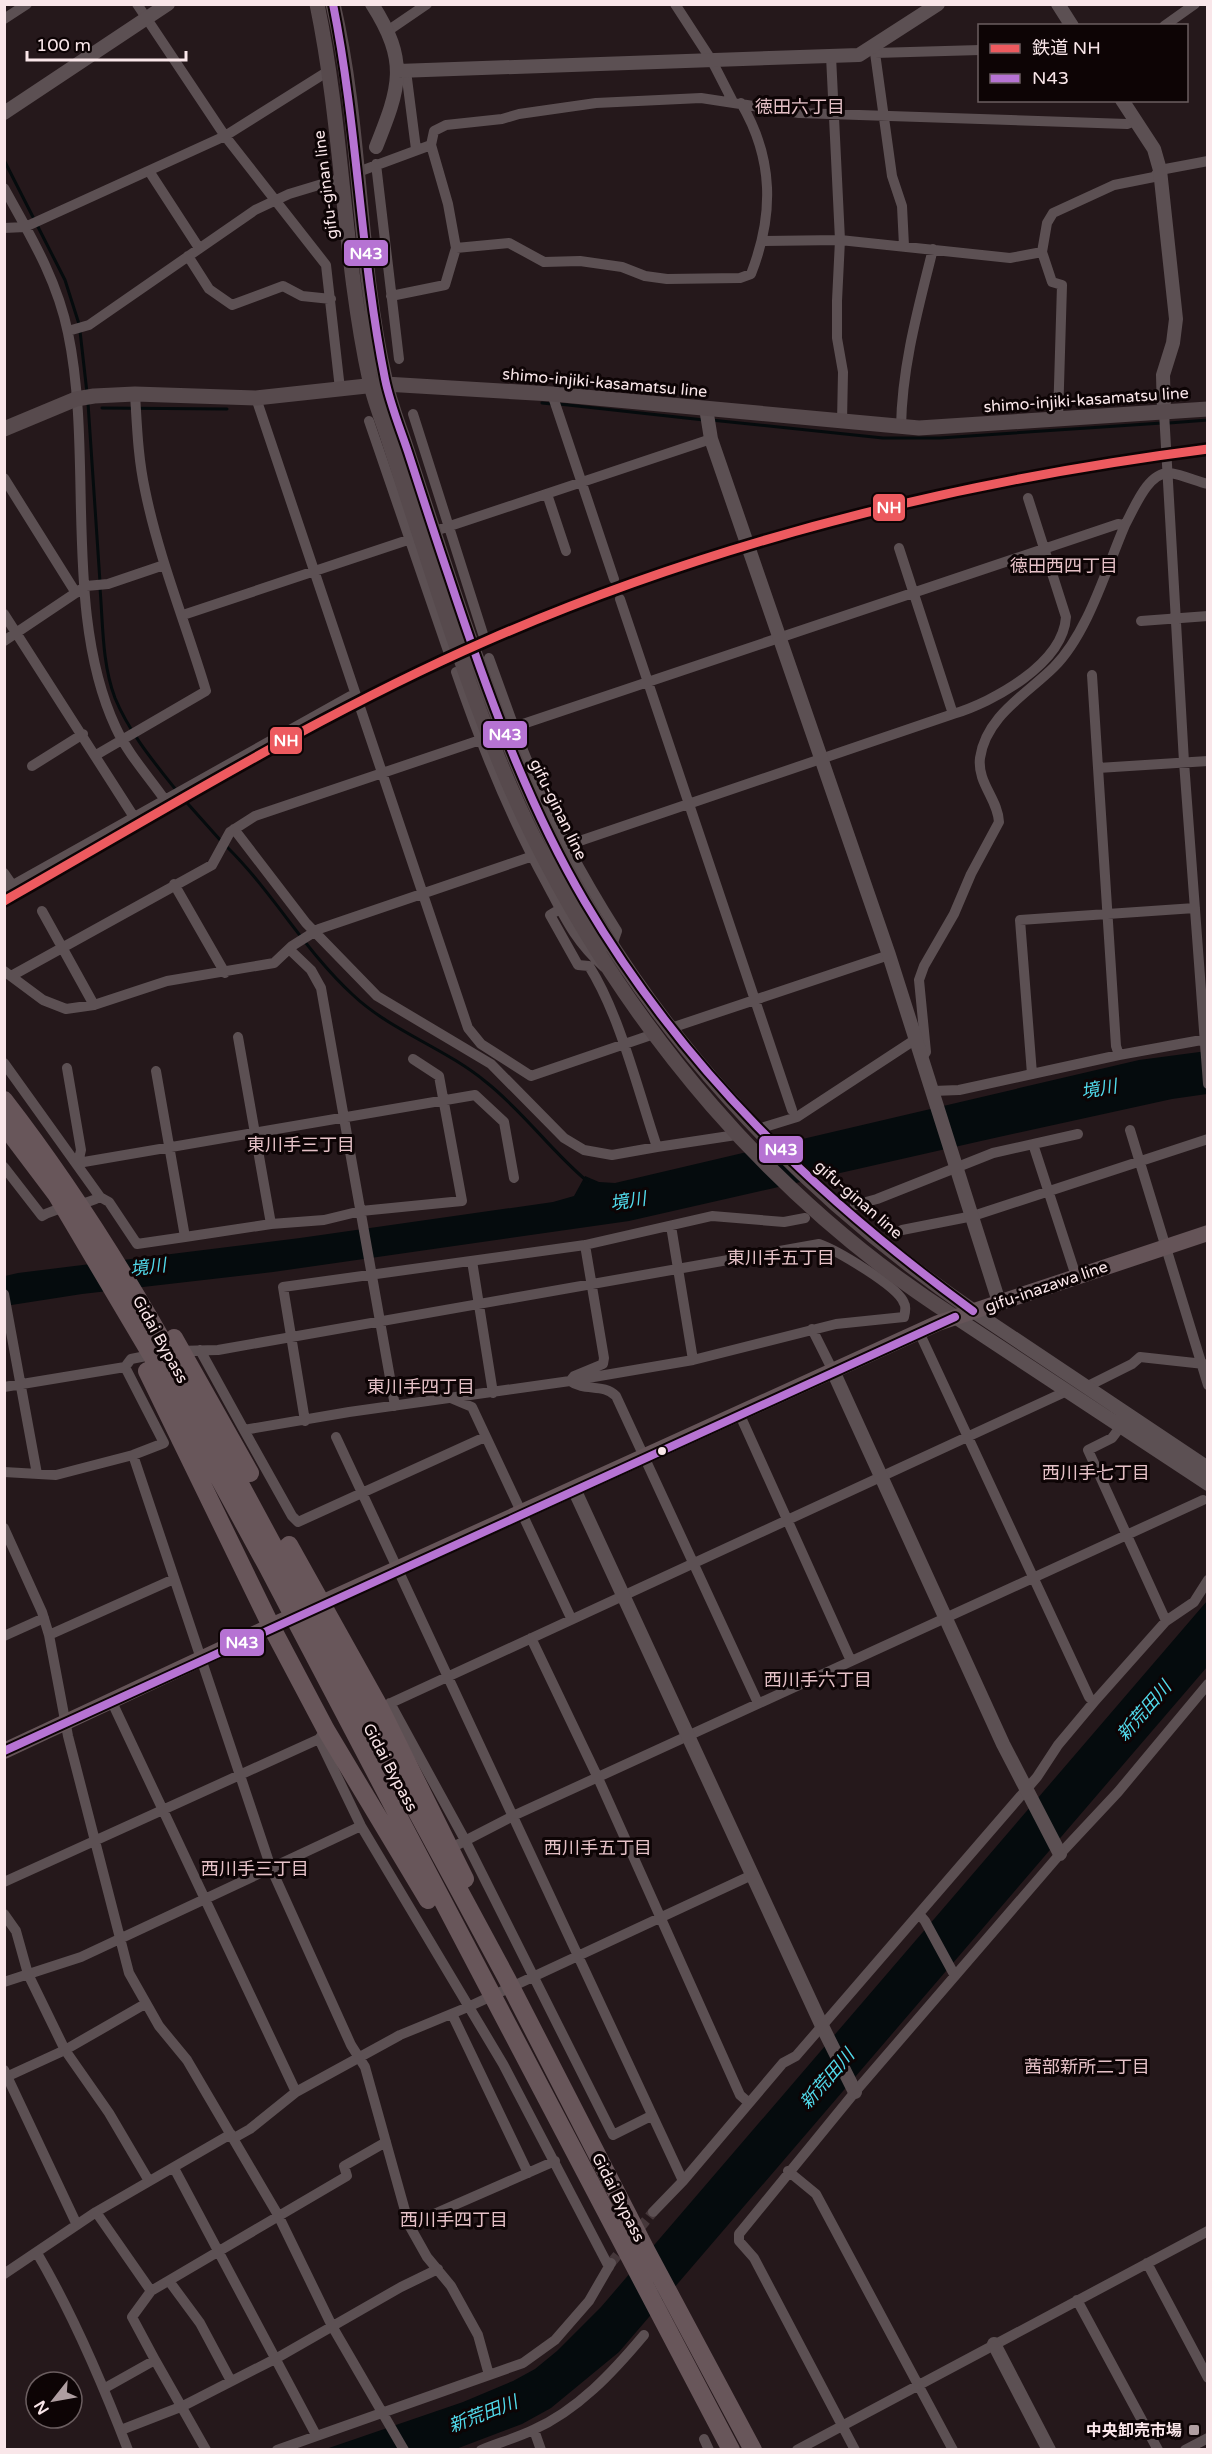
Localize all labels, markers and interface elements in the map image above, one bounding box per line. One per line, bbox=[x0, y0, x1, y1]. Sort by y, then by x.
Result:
scale bar bbox=[27, 24, 186, 62]
legend bbox=[978, 24, 1188, 102]
text: 100 m bbox=[36, 34, 91, 56]
text: 鉄道 NH bbox=[1032, 37, 1101, 59]
text: N43 bbox=[1032, 67, 1069, 89]
district label: 徳田六丁目 bbox=[755, 96, 845, 118]
street label: gifu-ginan line bbox=[309, 129, 343, 241]
line badge: N43 bbox=[343, 239, 389, 267]
text: N43 bbox=[350, 244, 382, 264]
street label: shimo-injiki-kasamatsu line bbox=[502, 364, 708, 402]
street label: shimo-injiki-kasamatsu line bbox=[983, 383, 1189, 417]
line badge: NH bbox=[872, 493, 906, 522]
text: NH bbox=[877, 498, 901, 518]
district label: 徳田西四丁目 bbox=[1010, 555, 1118, 577]
line badge: N43 bbox=[482, 720, 528, 749]
text: N43 bbox=[489, 725, 521, 745]
line badge: NH bbox=[269, 726, 303, 755]
text: NH bbox=[274, 731, 298, 751]
street label: gifu-ginan line bbox=[525, 756, 591, 863]
water label: 境川 bbox=[1079, 1075, 1121, 1103]
district label: 東川手三丁目 bbox=[247, 1134, 355, 1156]
line badge: N43 bbox=[758, 1135, 804, 1164]
text: N43 bbox=[765, 1140, 797, 1160]
street label: gifu-ginan line bbox=[810, 1156, 906, 1243]
water label: 境川 bbox=[609, 1187, 649, 1215]
district label: 東川手五丁目 bbox=[727, 1247, 835, 1269]
water label: 境川 bbox=[129, 1254, 169, 1280]
street label: gifu-inazawa line bbox=[982, 1257, 1110, 1317]
street label: Gidai Bypass bbox=[128, 1292, 192, 1387]
district label: 東川手四丁目 bbox=[367, 1376, 475, 1398]
unlabelled marker bbox=[656, 1445, 668, 1457]
district label: 西川手七丁目 bbox=[1042, 1462, 1150, 1484]
line badge: N43 bbox=[219, 1628, 265, 1657]
text: N43 bbox=[226, 1633, 258, 1653]
district label: 西川手六丁目 bbox=[764, 1669, 872, 1691]
water label: 新荒田川 bbox=[1112, 1675, 1177, 1745]
street label: Gidai Bypass bbox=[358, 1720, 422, 1815]
district label: 西川手五丁目 bbox=[544, 1837, 652, 1859]
district label: 西川手三丁目 bbox=[201, 1858, 309, 1880]
water label: 新荒田川 bbox=[795, 2043, 860, 2113]
district label: 茜部新所二丁目 bbox=[1024, 2056, 1150, 2078]
street label: Gidai Bypass bbox=[587, 2150, 649, 2245]
district label: 西川手四丁目 bbox=[400, 2209, 508, 2231]
north arrow bbox=[24, 2370, 84, 2430]
water label: 新荒田川 bbox=[445, 2390, 522, 2437]
text: N bbox=[30, 2397, 54, 2418]
place label: 中央卸売市場 bbox=[1086, 2421, 1182, 2441]
marker: 中央卸売市場 bbox=[1187, 2423, 1201, 2437]

